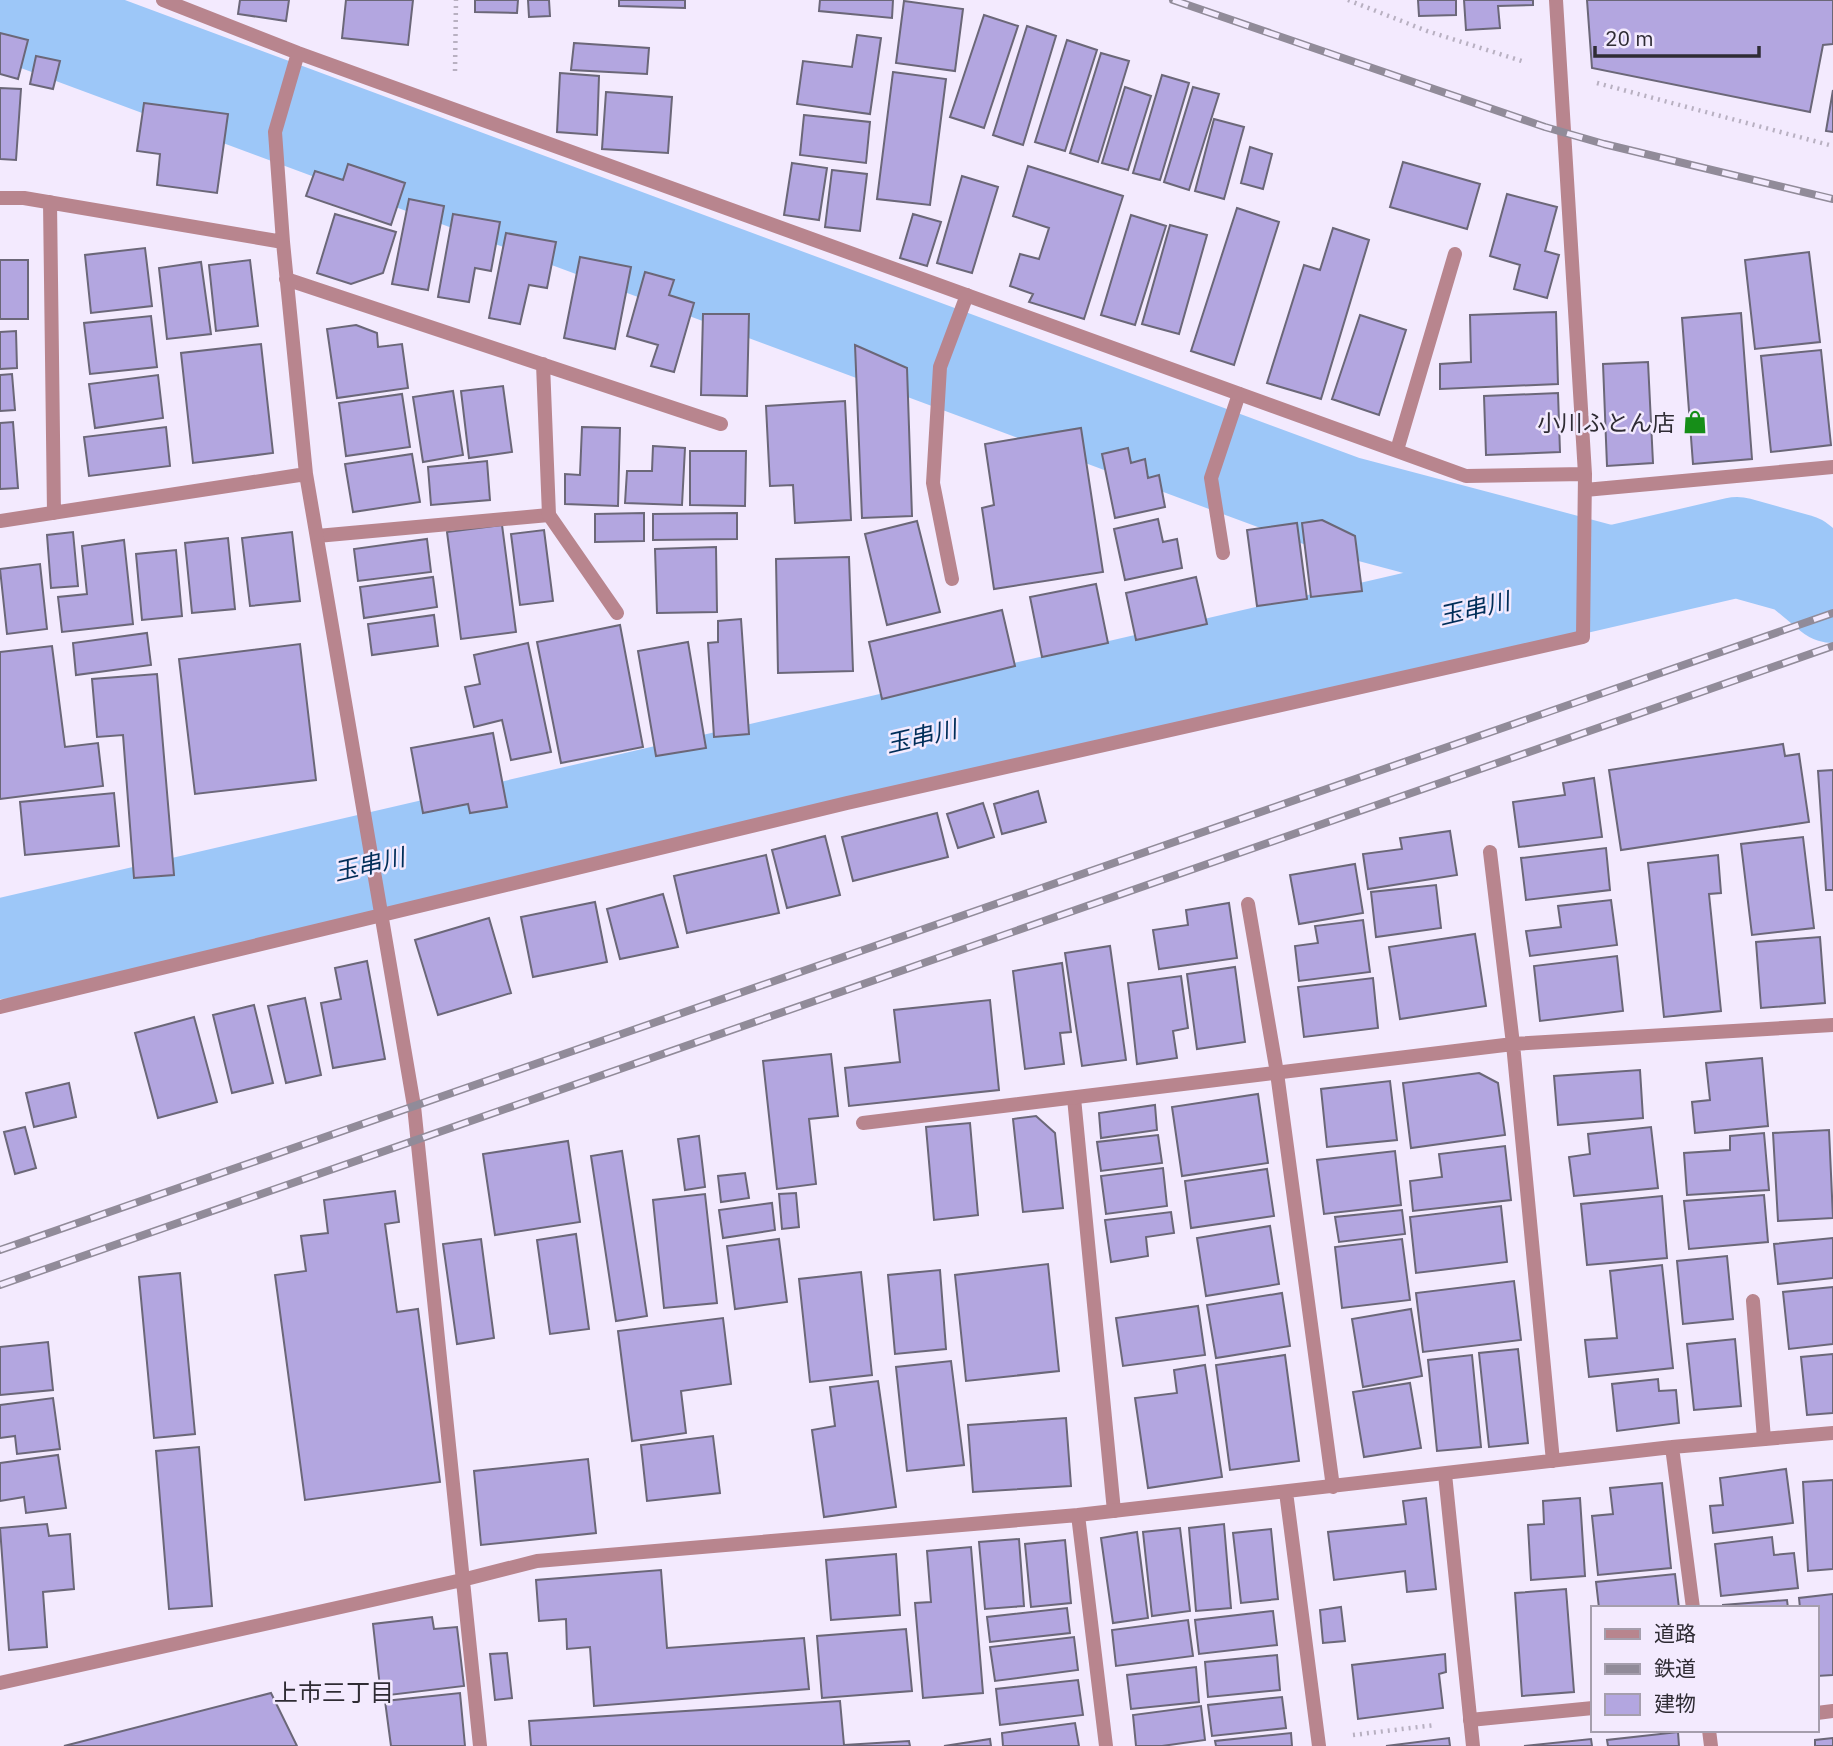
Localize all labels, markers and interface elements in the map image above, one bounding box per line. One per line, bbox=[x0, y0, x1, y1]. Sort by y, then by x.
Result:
scale bar bbox=[1595, 14, 1759, 58]
text: 20 m bbox=[1605, 24, 1654, 52]
place label: 小川ふとん店 bbox=[1537, 407, 1675, 437]
shop icon: 小川ふとん店 bbox=[1681, 408, 1709, 436]
water label: 玉串川 bbox=[1435, 584, 1516, 632]
water label: 玉串川 bbox=[882, 712, 963, 760]
water label: 玉串川 bbox=[330, 840, 411, 888]
legend bbox=[1591, 1606, 1819, 1732]
text: 道路 bbox=[1654, 1619, 1696, 1647]
text: 鉄道 bbox=[1654, 1654, 1696, 1682]
district label: 上市三丁目 bbox=[274, 1676, 394, 1708]
text: 建物 bbox=[1654, 1689, 1696, 1717]

